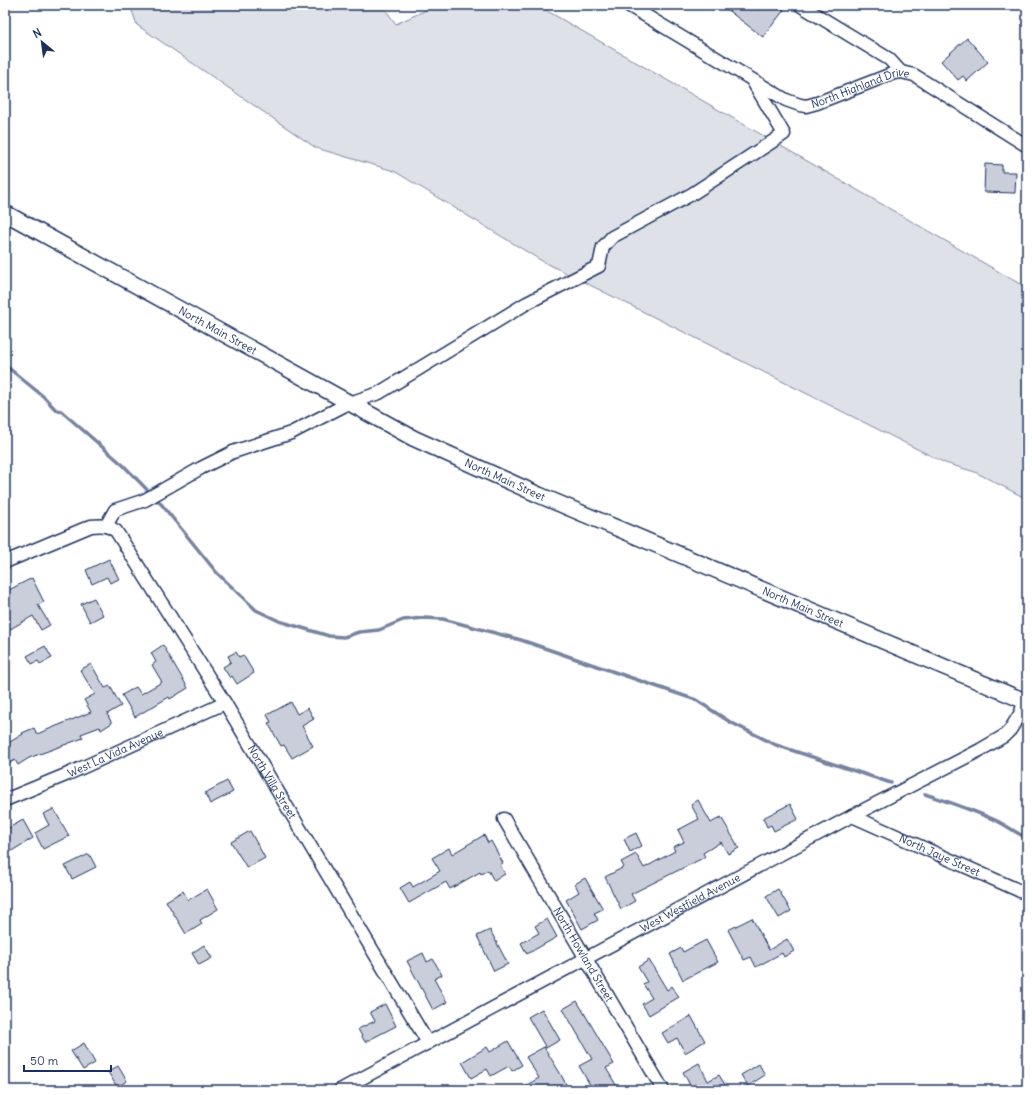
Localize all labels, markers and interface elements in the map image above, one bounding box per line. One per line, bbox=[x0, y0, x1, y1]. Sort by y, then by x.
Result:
north arrow bbox=[22, 22, 62, 62]
text: N bbox=[30, 25, 44, 41]
street label: North Highland Drive bbox=[810, 65, 911, 111]
street label: North Main Street bbox=[176, 303, 259, 358]
street label: North Main Street bbox=[463, 455, 548, 504]
street label: North Main Street bbox=[760, 584, 846, 631]
street label: West La Vida Avenue bbox=[65, 725, 165, 780]
street label: North Villa Street bbox=[245, 742, 300, 822]
street label: North Jaye Street bbox=[897, 831, 983, 879]
street label: West Westfield Avenue bbox=[638, 870, 743, 935]
street label: North Howland Street bbox=[550, 905, 617, 1004]
scale bar bbox=[24, 1047, 111, 1073]
text: 50 m bbox=[30, 1053, 59, 1068]

